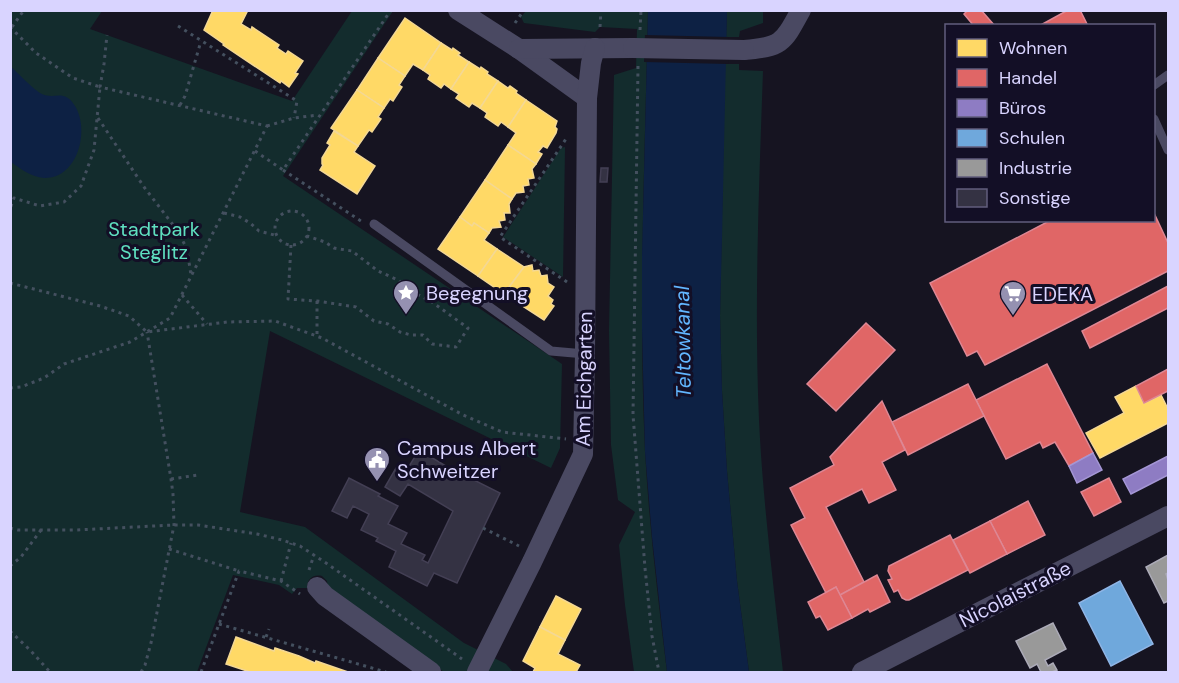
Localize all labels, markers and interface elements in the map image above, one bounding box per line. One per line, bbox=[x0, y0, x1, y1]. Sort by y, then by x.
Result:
legend bbox=[945, 24, 1155, 222]
text: Wohnen bbox=[999, 36, 1067, 60]
text: Handel bbox=[999, 66, 1057, 90]
text: Büros bbox=[999, 96, 1046, 120]
text: Schulen bbox=[999, 126, 1065, 150]
text: Industrie bbox=[999, 156, 1072, 180]
text: Sonstige bbox=[999, 186, 1070, 210]
park label: Stadtpark Steglitz bbox=[108, 216, 200, 265]
place icon: Begegnung bbox=[391, 278, 421, 316]
supermarket icon: EDEKA bbox=[998, 279, 1028, 317]
place label: Begegnung bbox=[426, 280, 528, 306]
place label: EDEKA bbox=[1032, 281, 1093, 307]
water label: Teltowkanal bbox=[668, 285, 698, 399]
street label: Am Eichgarten bbox=[570, 311, 598, 447]
place label: Campus Albert Schweitzer bbox=[397, 435, 536, 484]
public building icon: Campus Albert Schweitzer bbox=[362, 445, 392, 483]
street label: Nicolaistraße bbox=[955, 555, 1075, 633]

